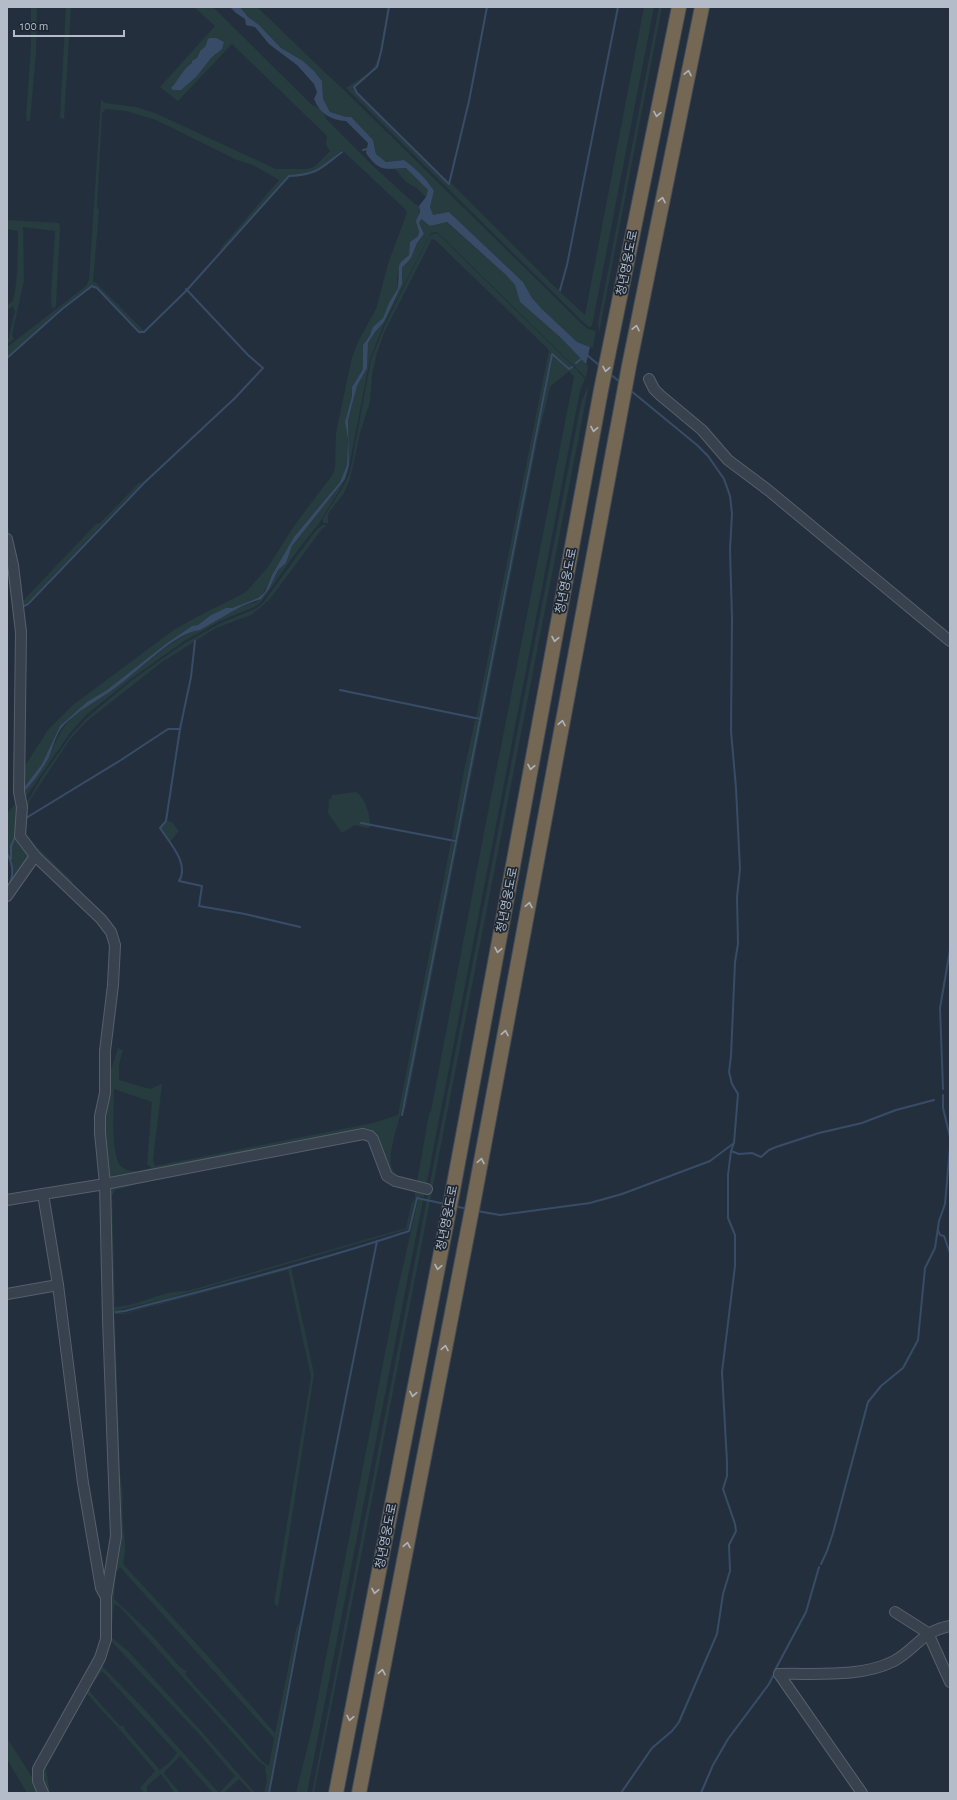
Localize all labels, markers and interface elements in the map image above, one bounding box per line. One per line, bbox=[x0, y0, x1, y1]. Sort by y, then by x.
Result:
scale bar bbox=[14, 12, 124, 38]
text: 100 m bbox=[20, 20, 48, 32]
one-way arrow bbox=[684, 70, 692, 76]
one-way arrow bbox=[654, 111, 662, 117]
one-way arrow bbox=[658, 197, 666, 204]
street label: 청년영웅도로 bbox=[615, 229, 639, 297]
one-way arrow bbox=[632, 325, 640, 331]
one-way arrow bbox=[602, 366, 610, 372]
one-way arrow bbox=[590, 426, 599, 432]
street label: 청년영웅도로 bbox=[554, 547, 578, 615]
one-way arrow bbox=[551, 636, 560, 642]
one-way arrow bbox=[558, 719, 566, 726]
one-way arrow bbox=[528, 764, 536, 770]
street label: 청년영웅도로 bbox=[495, 866, 519, 934]
one-way arrow bbox=[524, 902, 532, 909]
one-way arrow bbox=[494, 947, 502, 953]
one-way arrow bbox=[500, 1030, 509, 1036]
one-way arrow bbox=[476, 1158, 485, 1164]
street label: 청년영웅도로 bbox=[435, 1184, 459, 1252]
one-way arrow bbox=[434, 1264, 443, 1270]
one-way arrow bbox=[441, 1345, 449, 1351]
one-way arrow bbox=[410, 1391, 418, 1398]
street label: 청년영웅도로 bbox=[374, 1502, 398, 1570]
one-way arrow bbox=[402, 1542, 411, 1548]
one-way arrow bbox=[371, 1588, 380, 1594]
one-way arrow bbox=[378, 1669, 386, 1675]
one-way arrow bbox=[347, 1715, 355, 1722]

